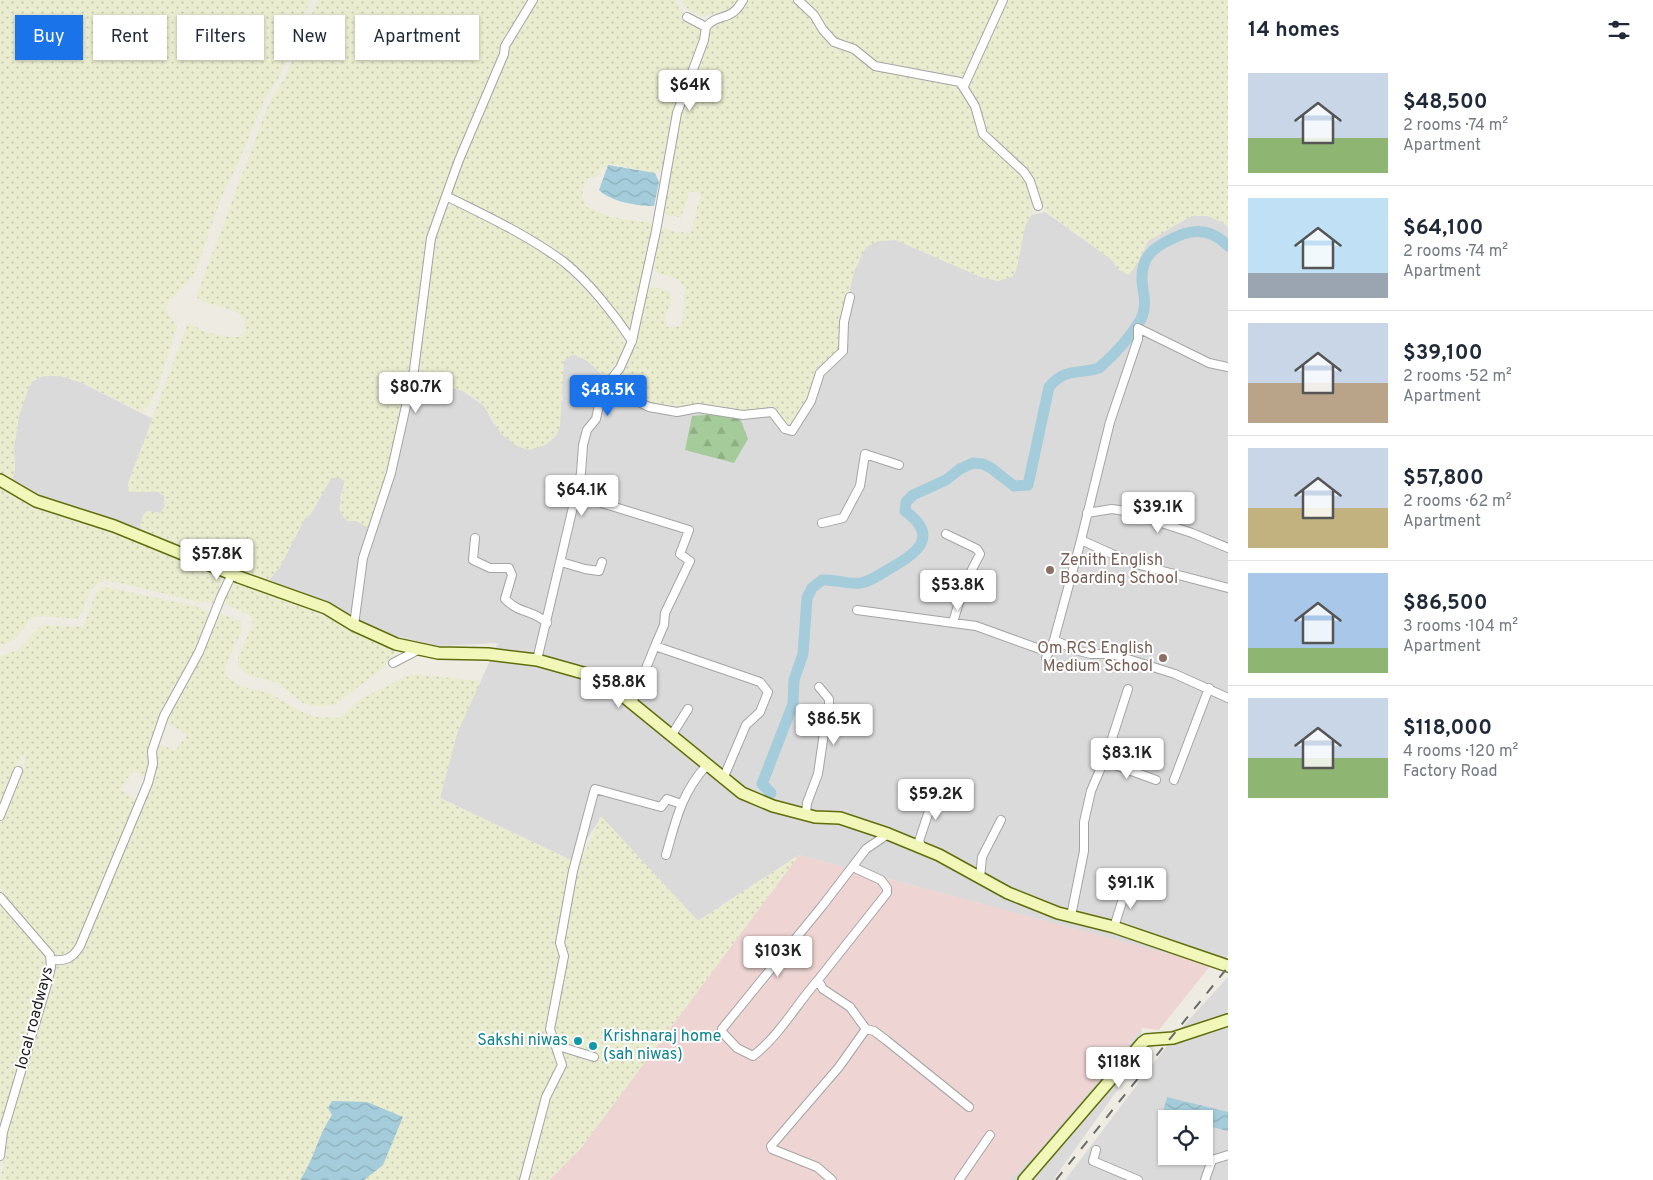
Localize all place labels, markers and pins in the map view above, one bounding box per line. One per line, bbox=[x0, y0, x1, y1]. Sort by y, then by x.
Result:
pin: $64K bbox=[660, 70, 720, 112]
pin: $80.7K bbox=[375, 372, 457, 414]
pin: $48.5K bbox=[567, 374, 649, 417]
pin: $64.1K bbox=[541, 474, 623, 517]
pin: $39.1K bbox=[1117, 492, 1199, 534]
pin: $57.8K bbox=[176, 538, 258, 581]
place label: Zenith English Boarding School bbox=[1060, 551, 1178, 589]
marker: Zenith English Boarding School bbox=[1044, 564, 1056, 576]
pin: $53.8K bbox=[917, 570, 999, 612]
place label: Om RCS English Medium School bbox=[1037, 639, 1153, 677]
marker: Om RCS English Medium School bbox=[1157, 652, 1169, 664]
pin: $58.8K bbox=[578, 666, 660, 709]
pin: $86.5K bbox=[793, 704, 875, 746]
pin: $83.1K bbox=[1086, 738, 1168, 780]
pin: $59.2K bbox=[895, 778, 977, 821]
pin: $91.1K bbox=[1090, 868, 1172, 910]
pin: $103K bbox=[743, 936, 813, 978]
place label: Krishnaraj home (sah niwas) bbox=[603, 1027, 721, 1065]
place label: Sakshi niwas bbox=[477, 1031, 568, 1051]
marker: Sakshi niwas bbox=[572, 1035, 584, 1047]
marker: Krishnaraj home (sah niwas) bbox=[587, 1040, 599, 1052]
pin: $118K bbox=[1084, 1046, 1154, 1089]

